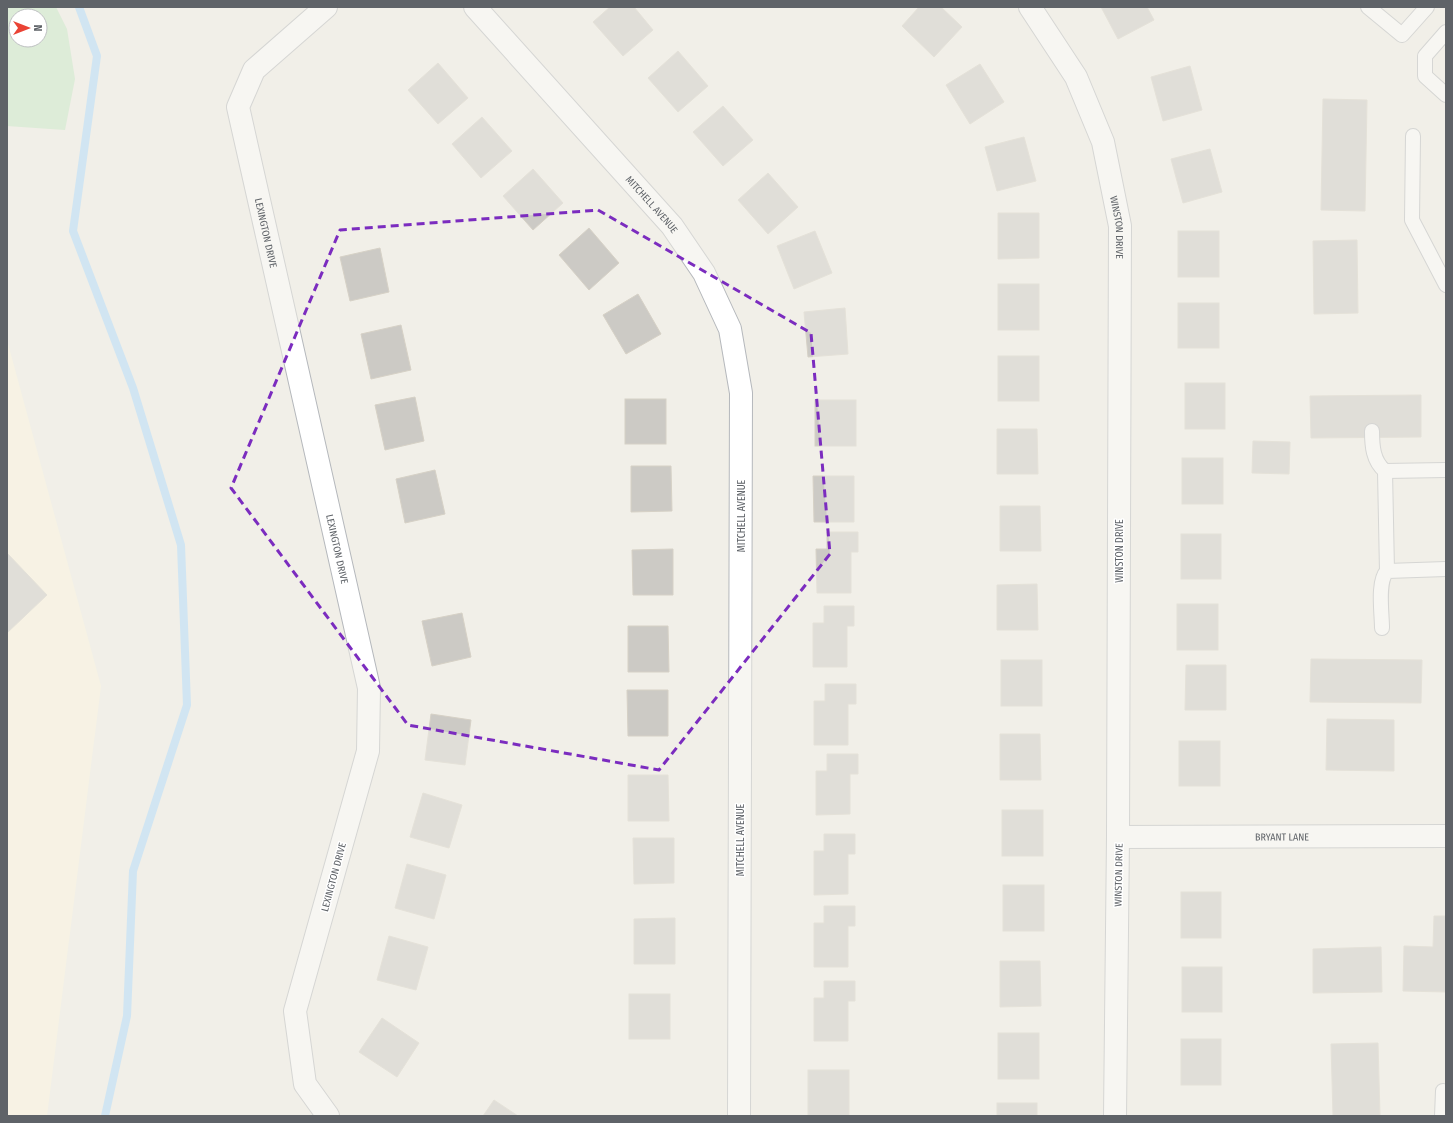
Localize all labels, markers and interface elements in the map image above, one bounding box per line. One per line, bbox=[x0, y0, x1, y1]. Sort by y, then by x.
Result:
north arrow bbox=[8, 8, 48, 48]
text: N bbox=[31, 25, 44, 31]
street label: MITCHELL AVENUE bbox=[623, 174, 680, 236]
street label: WINSTON DRIVE bbox=[1107, 195, 1125, 259]
street label: LEXINGTON DRIVE bbox=[252, 197, 279, 269]
street label: MITCHELL AVENUE bbox=[736, 479, 748, 552]
street label: LEXINGTON DRIVE bbox=[323, 513, 350, 585]
street label: WINSTON DRIVE bbox=[1114, 519, 1126, 583]
street label: MITCHELL AVENUE bbox=[735, 803, 747, 876]
street label: BRYANT LANE bbox=[1255, 831, 1309, 844]
street label: LEXINGTON DRIVE bbox=[319, 841, 349, 913]
street label: WINSTON DRIVE bbox=[1112, 843, 1126, 907]

